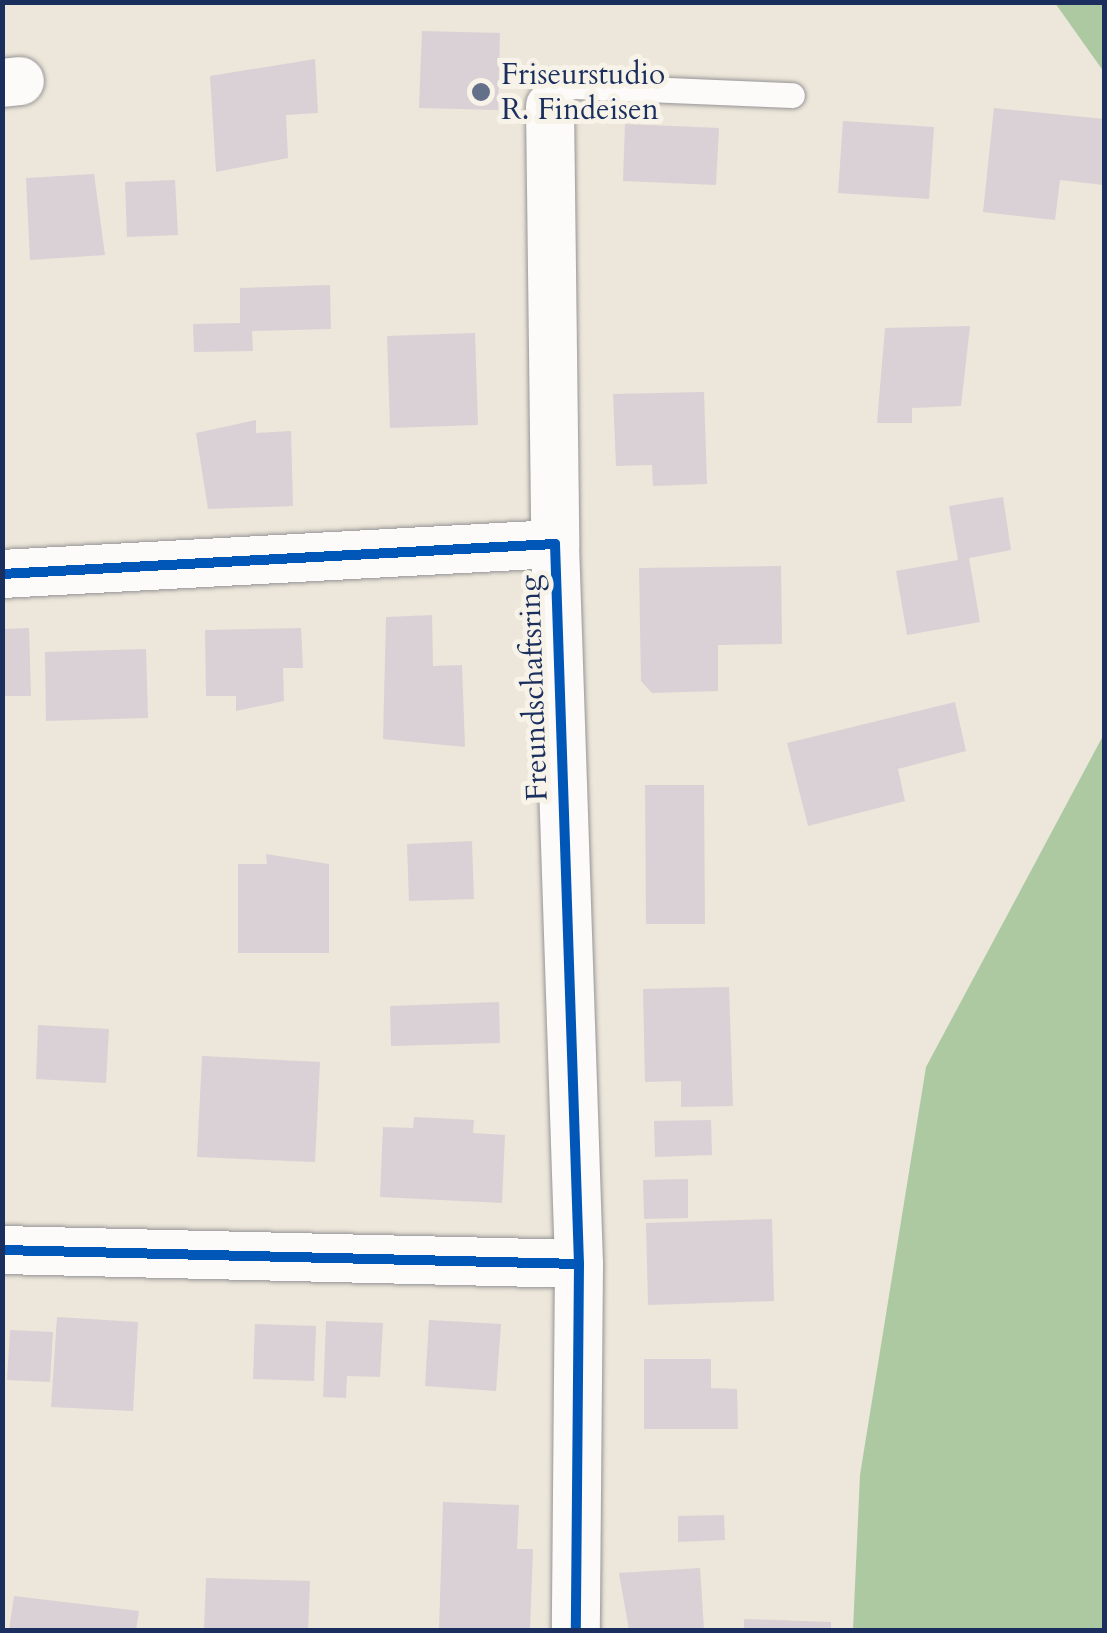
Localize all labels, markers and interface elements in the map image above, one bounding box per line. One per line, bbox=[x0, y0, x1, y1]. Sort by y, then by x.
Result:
place label: Friseurstudio R. Findeisen bbox=[501, 57, 665, 128]
marker: Friseurstudio R. Findeisen bbox=[470, 81, 492, 103]
street label: Freundschaftsring bbox=[512, 574, 556, 802]

